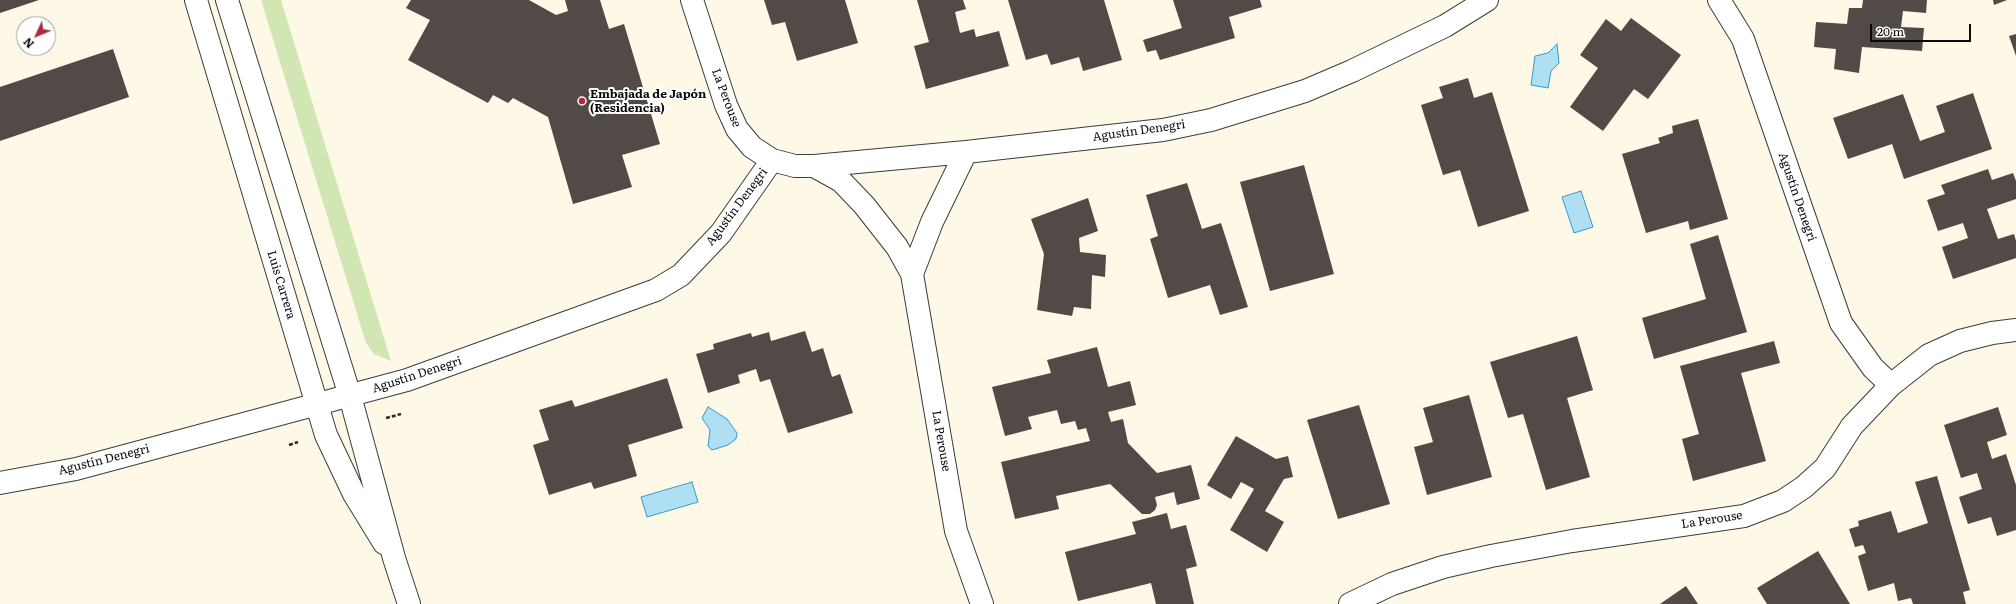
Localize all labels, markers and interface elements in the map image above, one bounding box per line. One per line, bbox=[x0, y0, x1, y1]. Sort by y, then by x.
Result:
north arrow bbox=[16, 16, 56, 56]
scale bar bbox=[1872, 16, 1973, 42]
text: 20 m bbox=[1877, 22, 1904, 40]
text: N bbox=[19, 35, 37, 53]
street label: La Perouse bbox=[708, 67, 744, 129]
place label: Embajada de Japón (Residencia) bbox=[590, 87, 706, 115]
marker: Embajada de Japón (Residencia) bbox=[577, 96, 587, 106]
street label: Agustín Denegri bbox=[1092, 117, 1186, 145]
street label: Agustín Denegri bbox=[1775, 151, 1819, 243]
street label: Agustín Denegri bbox=[703, 165, 771, 249]
street label: Luis Carrera bbox=[264, 249, 298, 321]
street label: Agustín Denegri bbox=[370, 354, 464, 396]
street label: La Perouse bbox=[929, 409, 953, 473]
street label: Agustín Denegri bbox=[57, 442, 151, 478]
street label: La Perouse bbox=[1680, 508, 1744, 532]

